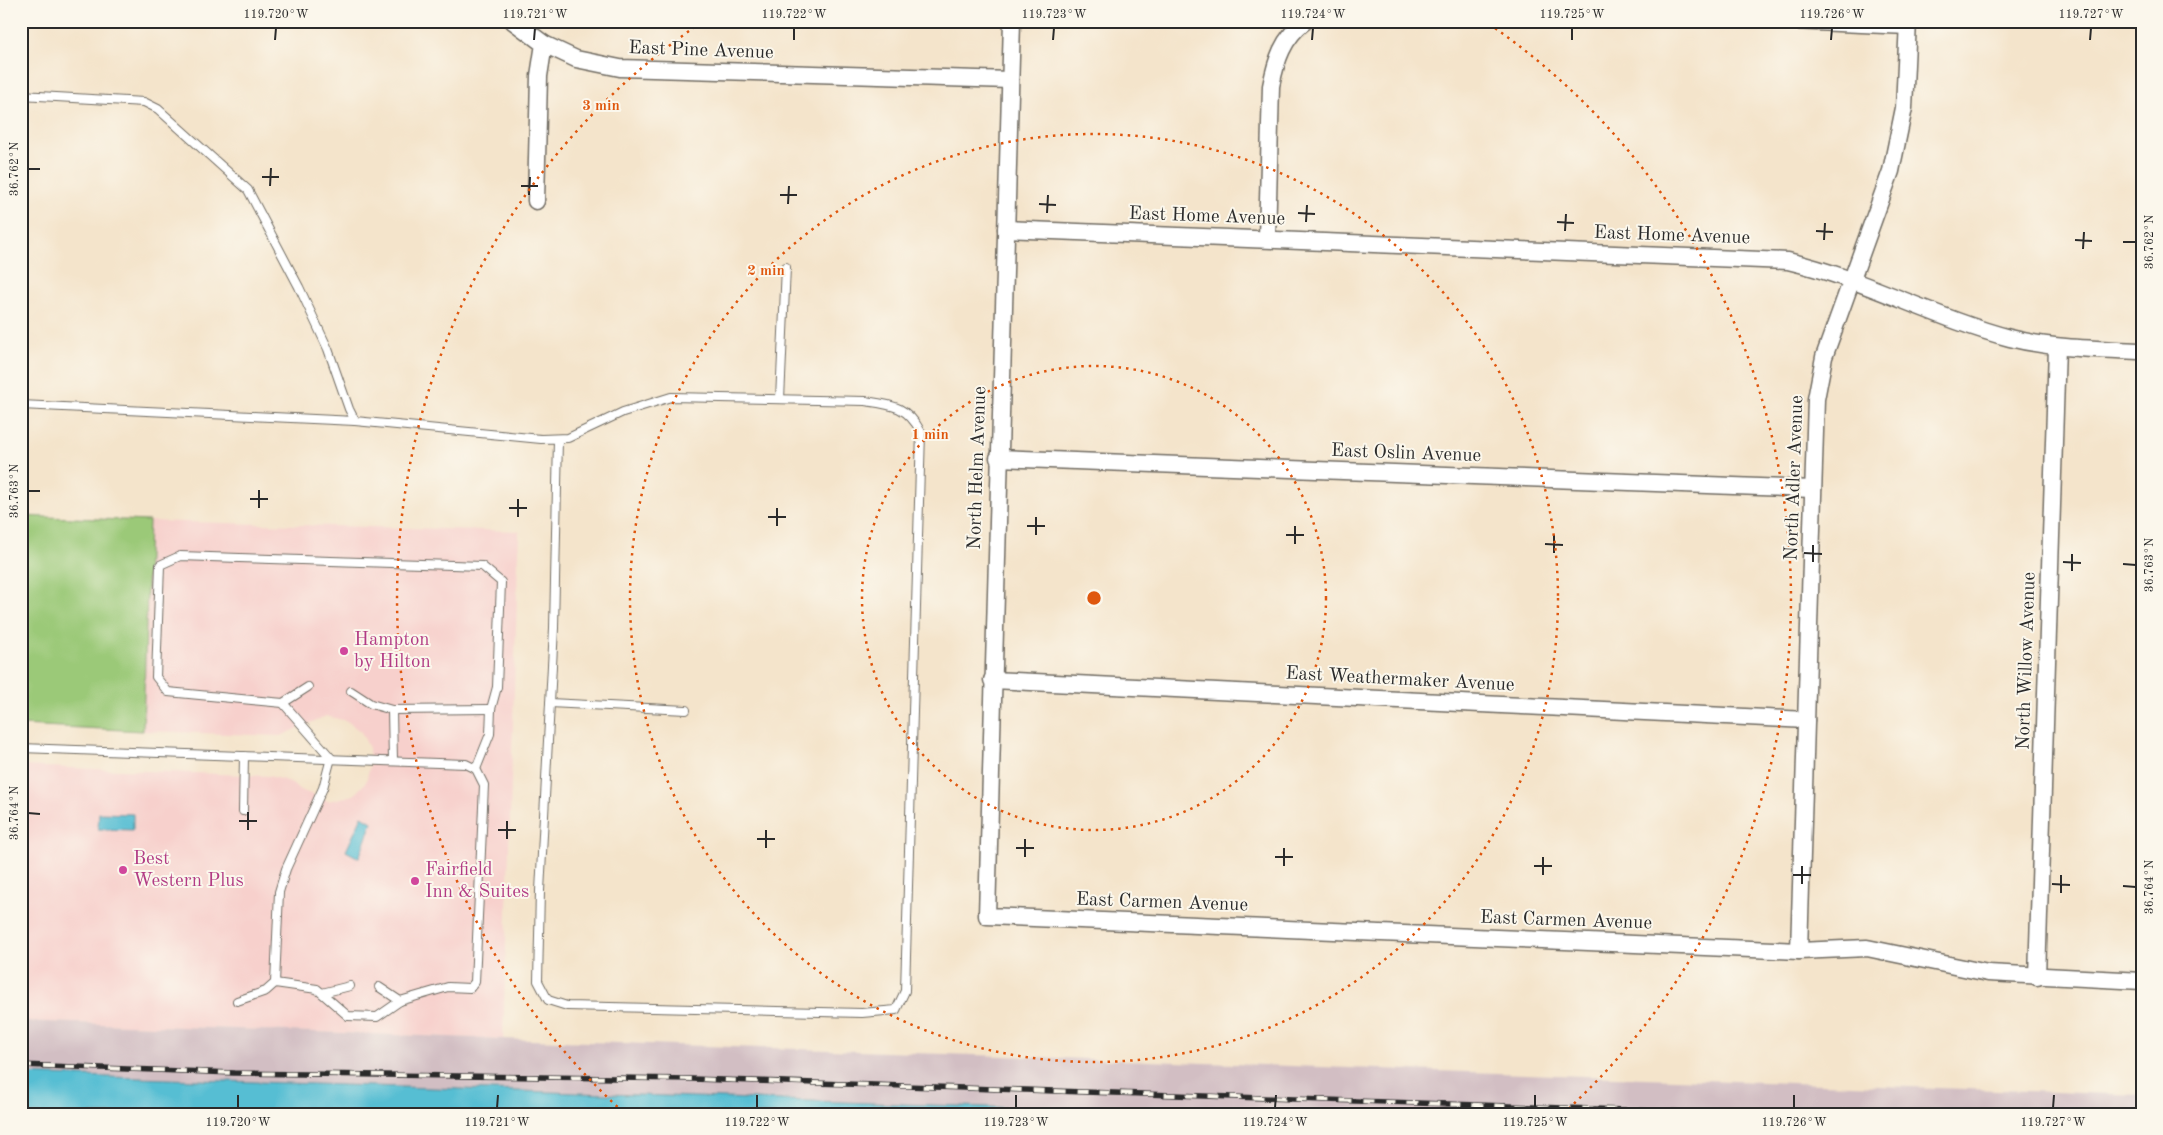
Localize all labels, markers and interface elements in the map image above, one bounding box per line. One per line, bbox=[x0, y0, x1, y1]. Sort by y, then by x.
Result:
text: 119.725°W bbox=[1540, 8, 1605, 21]
text: 119.720°W bbox=[244, 9, 309, 21]
text: 119.721°W bbox=[503, 9, 568, 21]
text: 119.722°W bbox=[762, 9, 827, 21]
text: 119.723°W bbox=[1022, 9, 1087, 21]
text: 119.724°W bbox=[1281, 9, 1346, 21]
text: 119.726°W bbox=[1800, 9, 1865, 21]
text: 119.727°W bbox=[2059, 9, 2124, 21]
street label: East Pine Avenue bbox=[628, 39, 774, 63]
text: 3 min bbox=[582, 99, 620, 114]
text: 36.762°N bbox=[9, 142, 21, 196]
street label: East Home Avenue bbox=[1128, 205, 1286, 229]
text: 36.762°N bbox=[2144, 215, 2156, 269]
street label: East Home Avenue bbox=[1593, 224, 1751, 248]
text: 2 min bbox=[747, 264, 785, 279]
street label: North Helm Avenue bbox=[966, 386, 990, 550]
street label: North Adler Avenue bbox=[1783, 395, 1807, 561]
text: 1 min bbox=[911, 428, 949, 443]
street label: East Oslin Avenue bbox=[1330, 442, 1482, 466]
text: 36.763°N bbox=[9, 464, 21, 518]
text: 36.763°N bbox=[2144, 538, 2156, 592]
street label: North Willow Avenue bbox=[2014, 571, 2040, 751]
centre of rings bbox=[1085, 589, 1103, 607]
place label: Hampton by Hilton bbox=[354, 631, 431, 672]
marker: Hampton by Hilton bbox=[338, 645, 350, 657]
street label: East Weathermaker Avenue bbox=[1285, 665, 1515, 695]
text: 36.764°N bbox=[9, 786, 21, 840]
place label: Best Western Plus bbox=[133, 850, 244, 891]
text: 36.764°N bbox=[2144, 860, 2156, 914]
place label: Fairfield Inn & Suites bbox=[425, 861, 529, 902]
marker: Best Western Plus bbox=[117, 864, 129, 876]
marker: Fairfield Inn & Suites bbox=[409, 875, 421, 887]
street label: East Carmen Avenue bbox=[1076, 890, 1248, 916]
street label: East Carmen Avenue bbox=[1480, 908, 1652, 934]
text: 119.725°W bbox=[1503, 1116, 1568, 1129]
text: 119.720°W bbox=[206, 1117, 271, 1129]
text: 119.721°W bbox=[465, 1117, 530, 1129]
text: 119.722°W bbox=[725, 1117, 790, 1129]
text: 119.723°W bbox=[984, 1117, 1049, 1129]
text: 119.724°W bbox=[1243, 1117, 1308, 1129]
text: 119.726°W bbox=[1762, 1117, 1827, 1129]
text: 119.727°W bbox=[2021, 1117, 2086, 1129]

